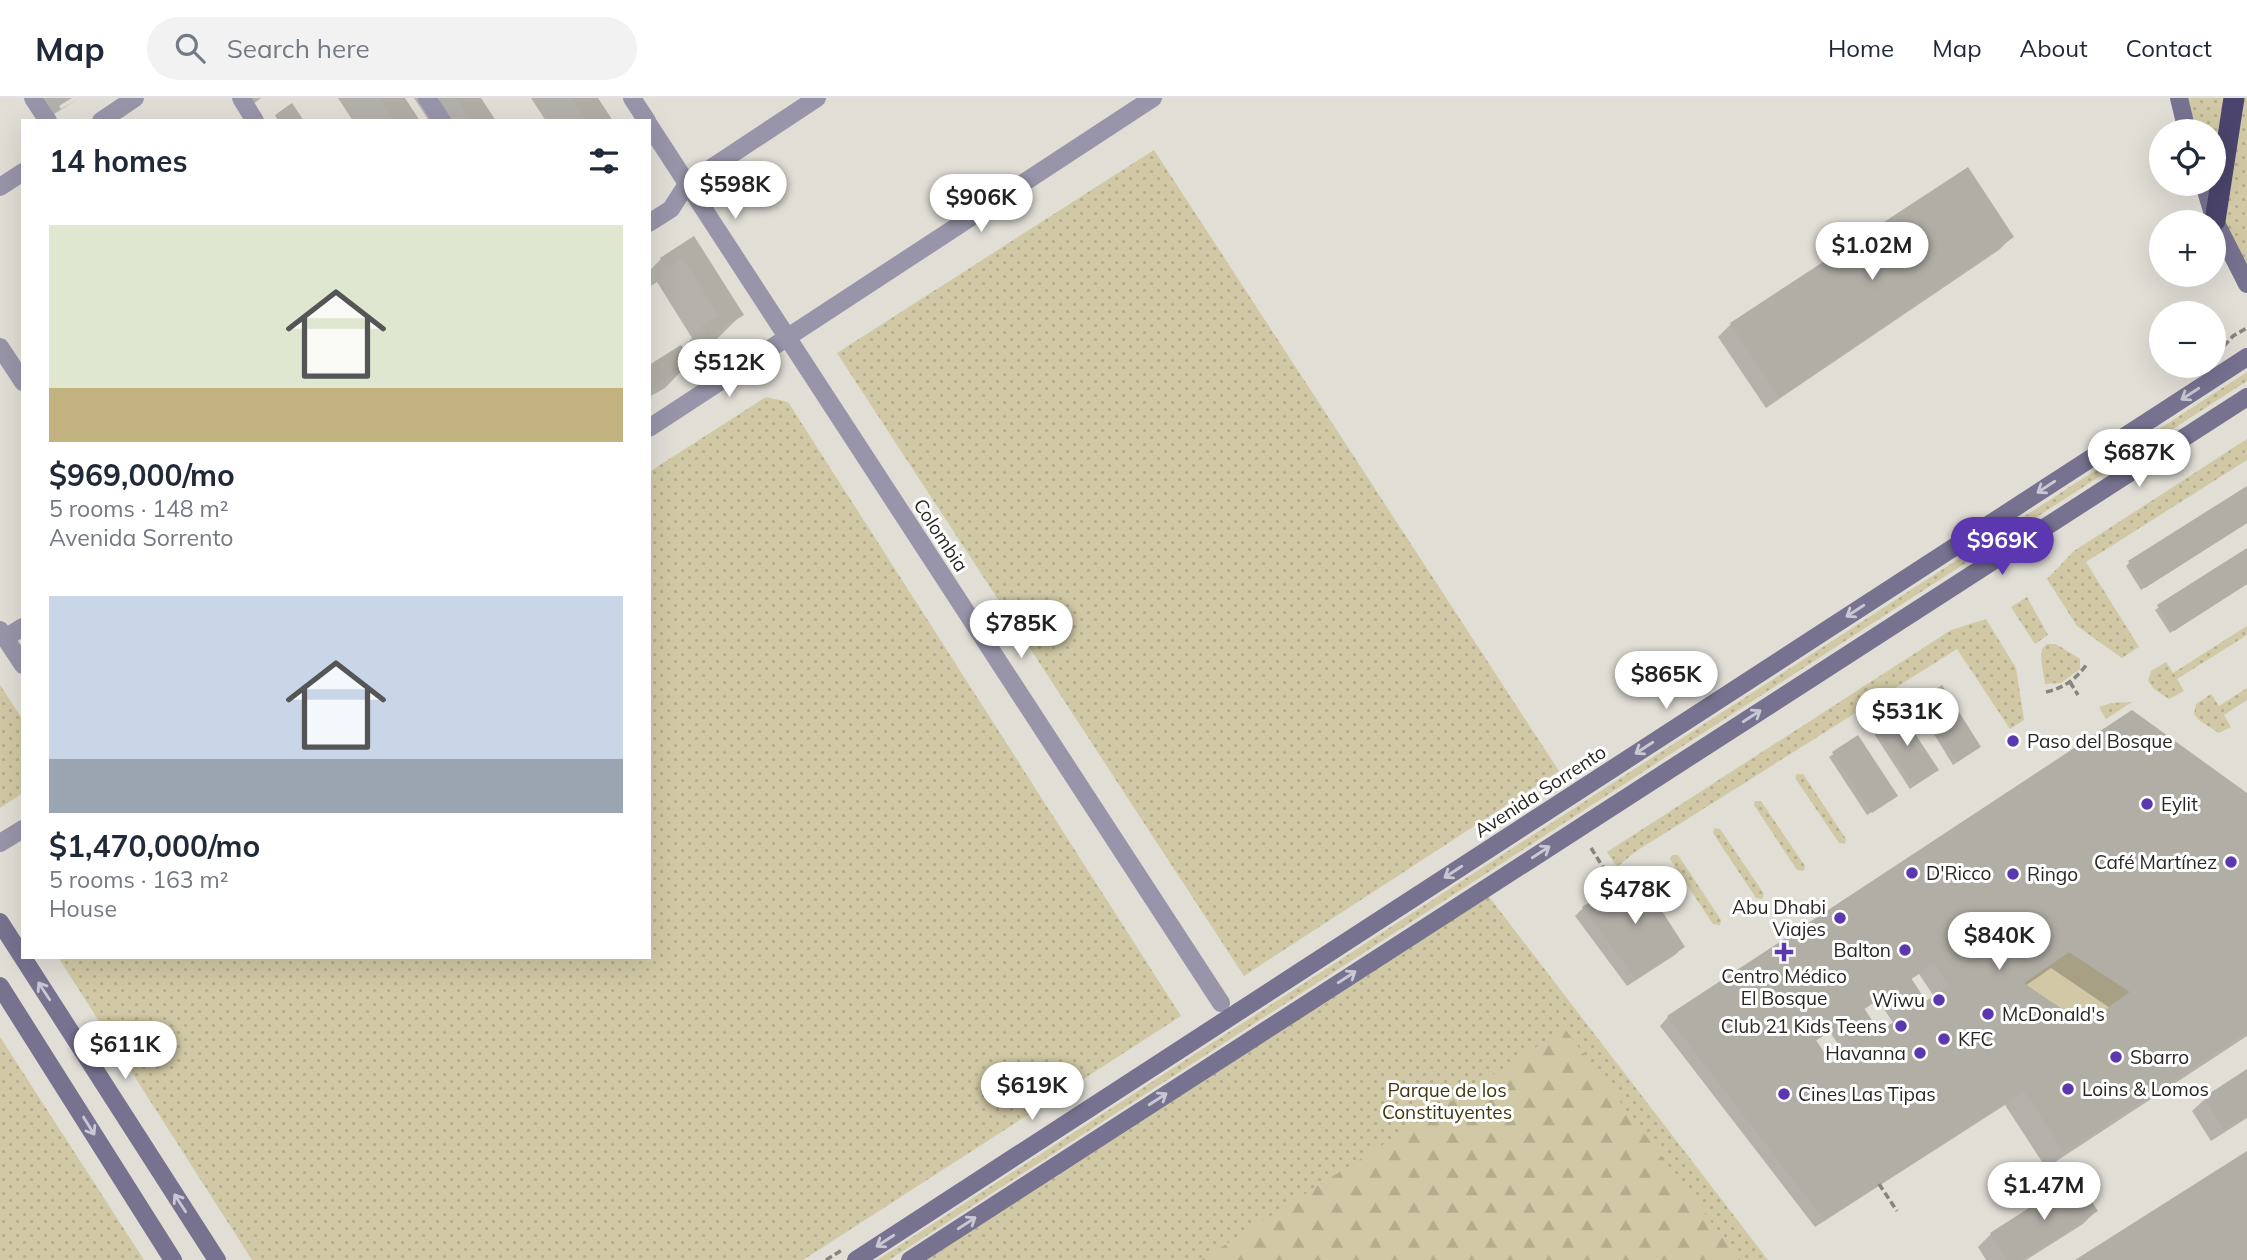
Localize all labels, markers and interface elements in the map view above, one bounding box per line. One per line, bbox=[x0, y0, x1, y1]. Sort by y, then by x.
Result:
search box bbox=[147, 17, 637, 80]
text: Map bbox=[35, 28, 105, 69]
icon: search bbox=[171, 29, 209, 67]
text: Search here bbox=[227, 32, 370, 65]
text: Home bbox=[1828, 33, 1894, 63]
text: Map bbox=[1932, 33, 1982, 63]
text: About bbox=[2020, 33, 2088, 63]
text: Contact bbox=[2126, 33, 2212, 63]
map controls bbox=[2149, 119, 2226, 378]
button: locate bbox=[2149, 119, 2226, 196]
text: 14 homes bbox=[49, 142, 188, 180]
icon: filters bbox=[585, 142, 623, 180]
pin: $598K bbox=[686, 162, 784, 221]
text: $598K bbox=[700, 169, 770, 198]
pin: $906K bbox=[932, 174, 1030, 234]
text: $906K bbox=[946, 182, 1016, 211]
button: + bbox=[2149, 210, 2226, 287]
pin: $1.02M bbox=[1815, 222, 1929, 282]
text: $1.02M bbox=[1832, 230, 1912, 259]
icon: home bbox=[273, 271, 399, 397]
button: − bbox=[2149, 301, 2226, 378]
pin: $512K bbox=[680, 340, 778, 399]
text: $512K bbox=[694, 347, 764, 376]
one-way arrow bbox=[2180, 387, 2200, 401]
pin: $687K bbox=[2090, 430, 2188, 489]
text: $687K bbox=[2104, 437, 2174, 466]
text: $969,000/mo bbox=[49, 456, 235, 494]
one-way arrow bbox=[2037, 480, 2056, 495]
text: 5 rooms · 148 m² bbox=[49, 494, 229, 523]
street label: Colombia bbox=[908, 494, 974, 576]
pin: $969K bbox=[1953, 518, 2051, 577]
text: Avenida Sorrento bbox=[49, 523, 233, 552]
text: $969K bbox=[1967, 525, 2037, 554]
pin: $785K bbox=[972, 601, 1070, 660]
one-way arrow bbox=[1846, 604, 1865, 619]
text: $785K bbox=[986, 608, 1056, 637]
icon: home bbox=[273, 642, 399, 768]
pin: $865K bbox=[1617, 652, 1715, 711]
text: $865K bbox=[1631, 659, 1701, 688]
pin: $531K bbox=[1858, 688, 1956, 748]
text: $531K bbox=[1872, 696, 1942, 725]
one-way arrow bbox=[1742, 708, 1762, 722]
place label: Paso del Bosque bbox=[2027, 729, 2173, 753]
marker: Paso del Bosque bbox=[2005, 733, 2021, 749]
street label: Avenida Sorrento bbox=[1470, 739, 1610, 843]
one-way arrow bbox=[1634, 742, 1654, 756]
place label: Eylit bbox=[2161, 792, 2198, 816]
marker: Eylit bbox=[2139, 796, 2155, 812]
text: $1,470,000/mo bbox=[49, 827, 260, 865]
one-way arrow bbox=[1530, 845, 1550, 859]
place label: Café Martínez bbox=[2094, 850, 2217, 874]
marker: Café Martínez bbox=[2223, 854, 2239, 870]
place label: D'Ricco bbox=[1926, 861, 1991, 885]
place label: Ringo bbox=[2027, 862, 2078, 886]
text: 5 rooms · 163 m² bbox=[49, 865, 229, 894]
marker: D'Ricco bbox=[1904, 865, 1920, 881]
one-way arrow bbox=[1443, 866, 1463, 880]
pin: $478K bbox=[1586, 866, 1684, 926]
marker: Ringo bbox=[2005, 866, 2021, 882]
text: $478K bbox=[1600, 874, 1670, 903]
text: House bbox=[49, 894, 117, 923]
place label: Abu Dhabi Viajes bbox=[1732, 895, 1826, 941]
marker: Abu Dhabi Viajes bbox=[1832, 910, 1848, 926]
pin: $840K bbox=[1950, 912, 2048, 972]
text: $840K bbox=[1964, 920, 2034, 949]
place label: Balton bbox=[1834, 938, 1891, 962]
marker: Centro Médico El Bosque bbox=[1774, 942, 1794, 962]
marker: Balton bbox=[1897, 942, 1913, 958]
place label: Centro Médico El Bosque bbox=[1721, 964, 1847, 1010]
one-way arrow bbox=[1337, 970, 1356, 984]
one-way arrow bbox=[36, 981, 50, 1001]
place label: Wiwu bbox=[1872, 988, 1925, 1012]
marker: Wiwu bbox=[1931, 992, 1947, 1008]
place label: McDonald's bbox=[2002, 1002, 2105, 1026]
marker: McDonald's bbox=[1980, 1006, 1996, 1022]
place label: Club 21 Kids Teens bbox=[1721, 1014, 1887, 1038]
marker: Club 21 Kids Teens bbox=[1893, 1018, 1909, 1034]
pin: $611K bbox=[76, 1021, 174, 1081]
place label: KFC bbox=[1958, 1027, 1993, 1051]
text: $611K bbox=[90, 1029, 160, 1058]
marker: KFC bbox=[1936, 1031, 1952, 1047]
place label: Havanna bbox=[1825, 1041, 1906, 1065]
marker: Havanna bbox=[1912, 1045, 1928, 1061]
place label: Sbarro bbox=[2130, 1045, 2189, 1069]
marker: Sbarro bbox=[2108, 1049, 2124, 1065]
pin: $619K bbox=[983, 1062, 1081, 1122]
text: $619K bbox=[997, 1070, 1067, 1099]
place label: Loins & Lomos bbox=[2082, 1077, 2209, 1101]
park label: Parque de los Constituyentes bbox=[1382, 1078, 1512, 1124]
marker: Loins & Lomos bbox=[2060, 1081, 2076, 1097]
place label: Cines Las Tipas bbox=[1798, 1082, 1936, 1106]
marker: Cines Las Tipas bbox=[1776, 1086, 1792, 1102]
one-way arrow bbox=[1148, 1092, 1167, 1107]
one-way arrow bbox=[82, 1116, 96, 1136]
pin: $1.47M bbox=[1987, 1162, 2101, 1222]
text: $1.47M bbox=[2004, 1170, 2084, 1199]
one-way arrow bbox=[173, 1193, 187, 1213]
one-way arrow bbox=[957, 1216, 976, 1230]
one-way arrow bbox=[876, 1234, 896, 1248]

